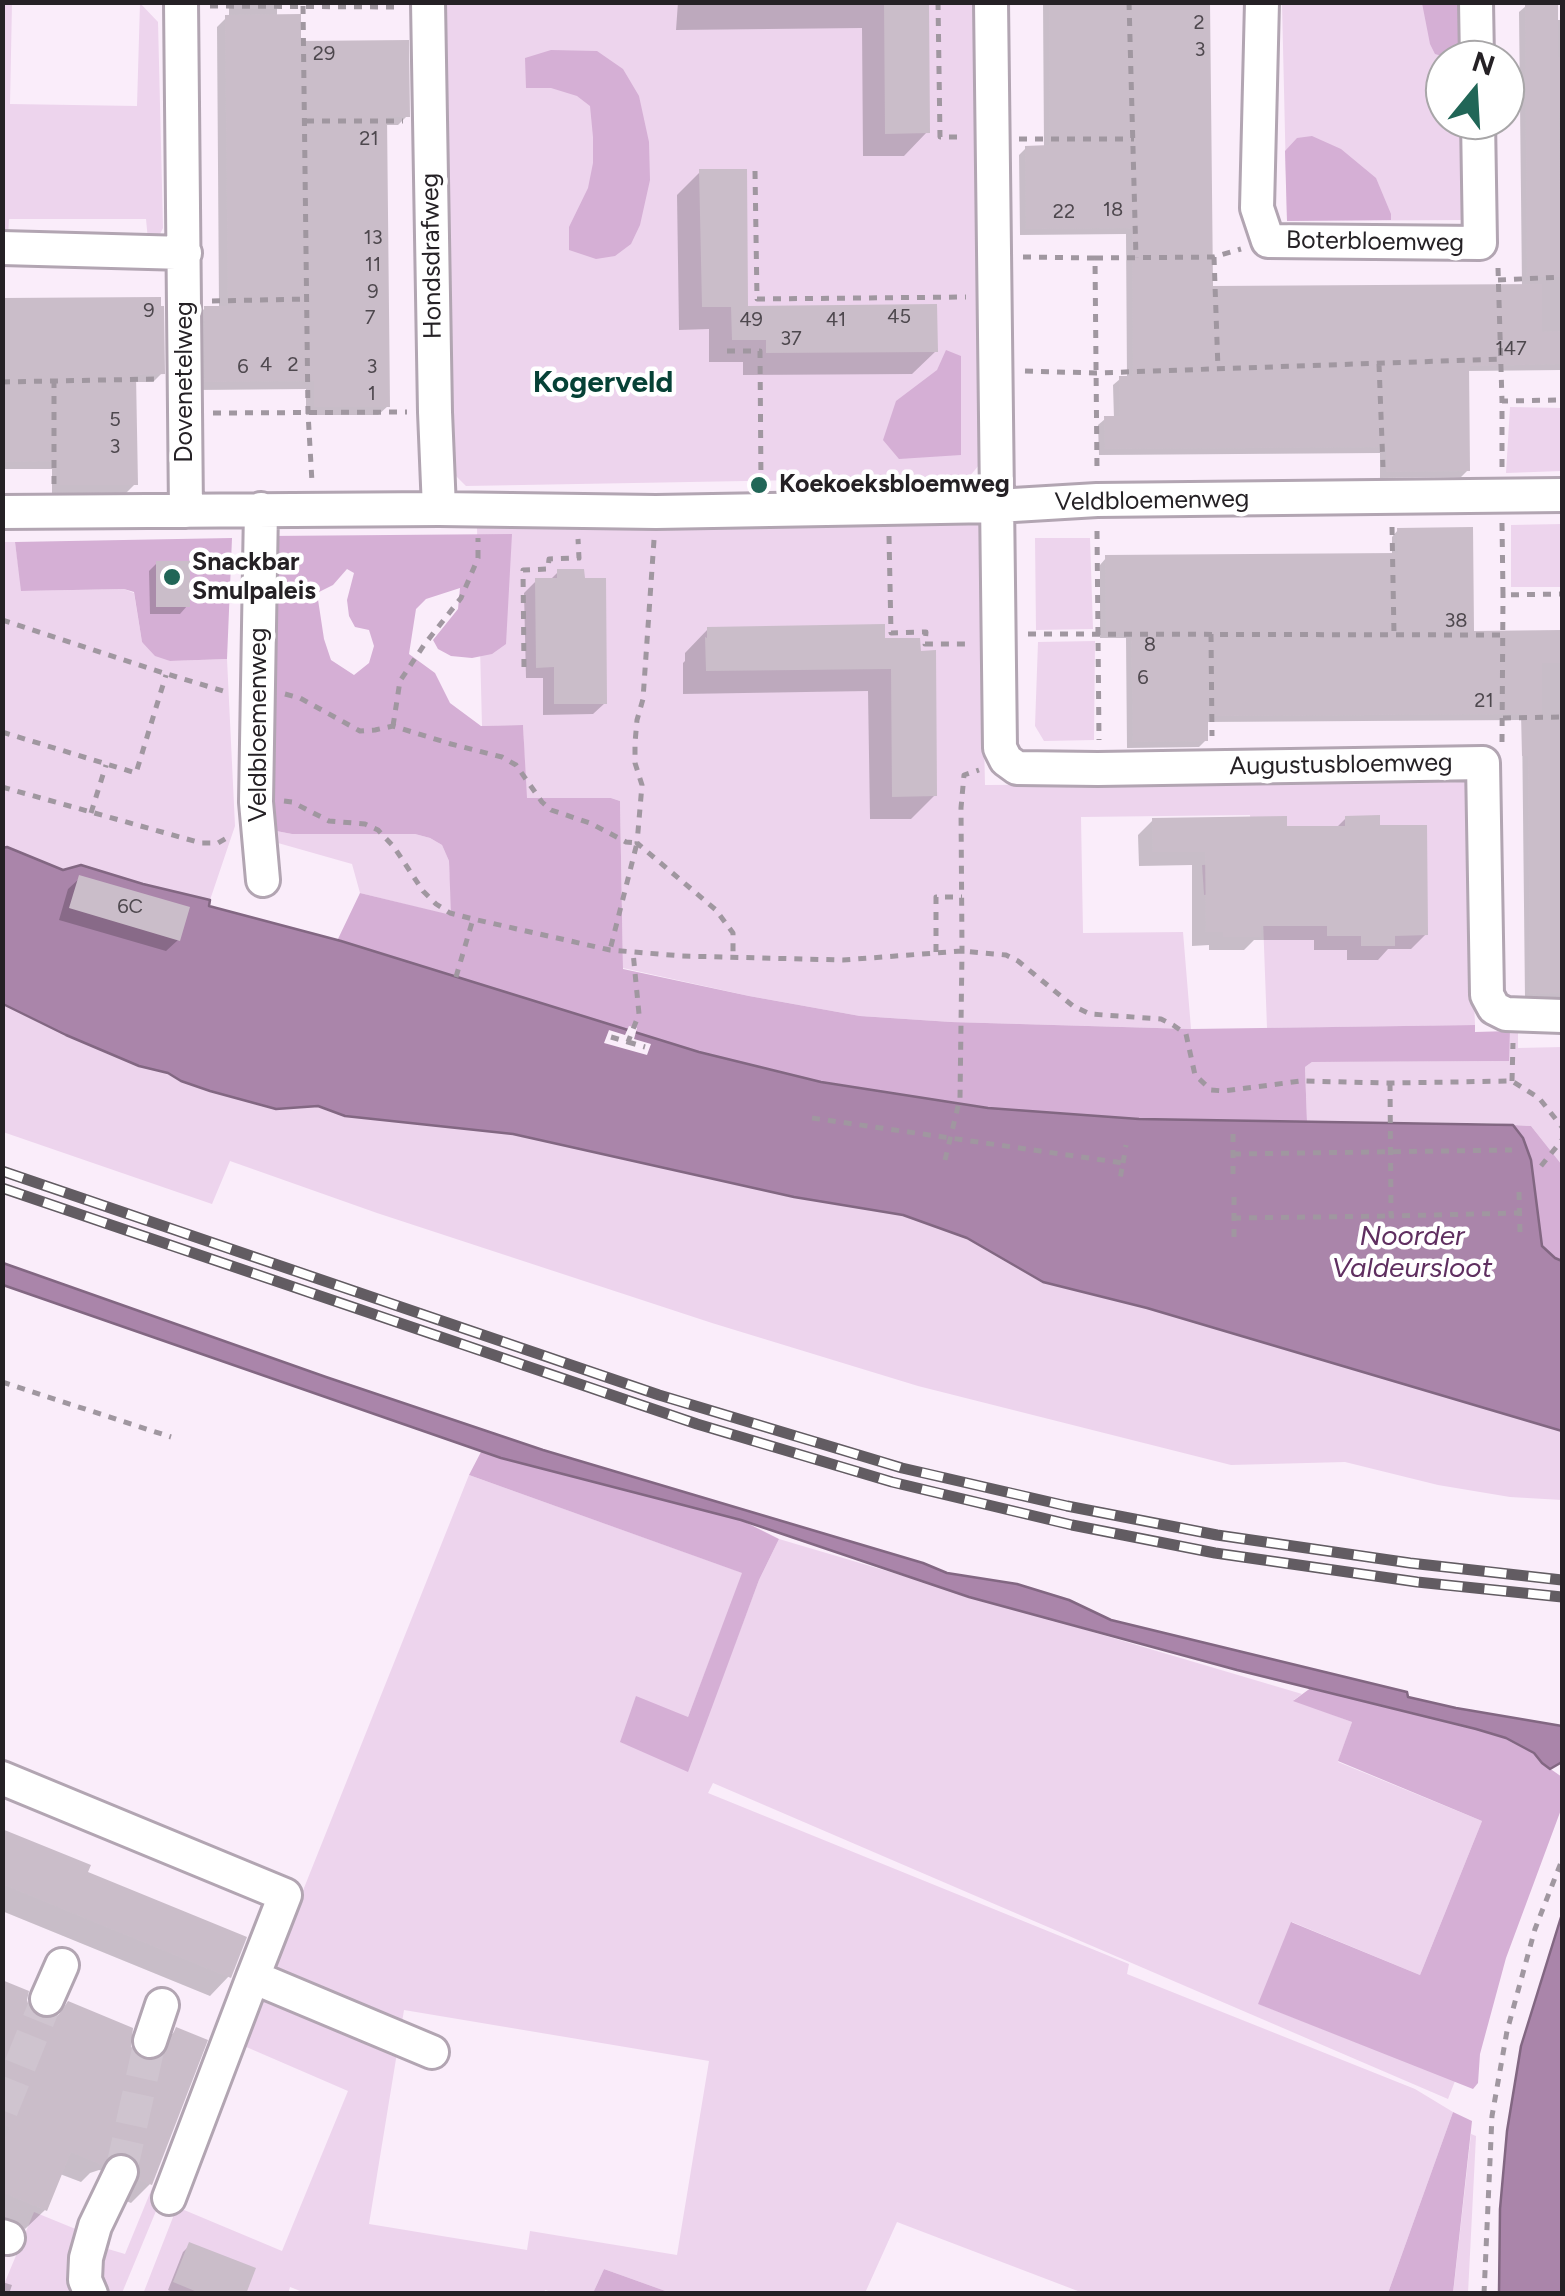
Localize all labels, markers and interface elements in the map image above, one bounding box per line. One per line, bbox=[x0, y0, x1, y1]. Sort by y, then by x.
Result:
house number: 2 bbox=[1193, 11, 1205, 35]
house number: 3 bbox=[1195, 38, 1205, 62]
north arrow bbox=[1425, 40, 1525, 140]
house number: 29 bbox=[313, 42, 335, 66]
text: N bbox=[1468, 44, 1499, 83]
house number: 21 bbox=[359, 127, 379, 151]
street label: Hondsdrafweg bbox=[416, 173, 448, 339]
house number: 18 bbox=[1103, 198, 1123, 222]
house number: 22 bbox=[1053, 200, 1075, 224]
street label: Boterbloemweg bbox=[1286, 225, 1464, 259]
house number: 13 bbox=[363, 226, 383, 250]
house number: 11 bbox=[365, 253, 381, 277]
house number: 9 bbox=[367, 280, 379, 304]
house number: 9 bbox=[143, 299, 155, 323]
street label: Dovenetelweg bbox=[170, 301, 200, 463]
house number: 45 bbox=[887, 305, 911, 329]
house number: 7 bbox=[365, 306, 375, 330]
house number: 49 bbox=[739, 308, 763, 332]
house number: 41 bbox=[826, 308, 846, 332]
house number: 37 bbox=[780, 327, 802, 351]
house number: 147 bbox=[1495, 337, 1527, 361]
house number: 4 bbox=[260, 353, 272, 377]
house number: 2 bbox=[287, 353, 299, 377]
house number: 6 bbox=[237, 355, 249, 379]
house number: 3 bbox=[367, 355, 377, 379]
district label: Kogerveld bbox=[533, 365, 673, 401]
house number: 1 bbox=[368, 382, 376, 406]
house number: 5 bbox=[109, 408, 121, 432]
house number: 3 bbox=[110, 435, 120, 459]
place label: Koekoeksbloemweg bbox=[779, 470, 1010, 500]
marker: Koekoeksbloemweg bbox=[748, 474, 770, 496]
street label: Veldbloemenweg bbox=[1054, 484, 1250, 518]
place label: Snackbar Smulpaleis bbox=[192, 548, 316, 607]
marker: Snackbar Smulpaleis bbox=[161, 566, 183, 588]
house number: 38 bbox=[1444, 609, 1468, 633]
street label: Veldbloemenweg bbox=[244, 628, 274, 822]
house number: 8 bbox=[1144, 633, 1156, 657]
house number: 6 bbox=[1137, 666, 1149, 690]
house number: 21 bbox=[1474, 689, 1494, 713]
street label: Augustusbloemweg bbox=[1229, 748, 1453, 782]
house number: 6C bbox=[117, 895, 143, 919]
water label: Noorder Valdeursloot bbox=[1332, 1220, 1492, 1286]

